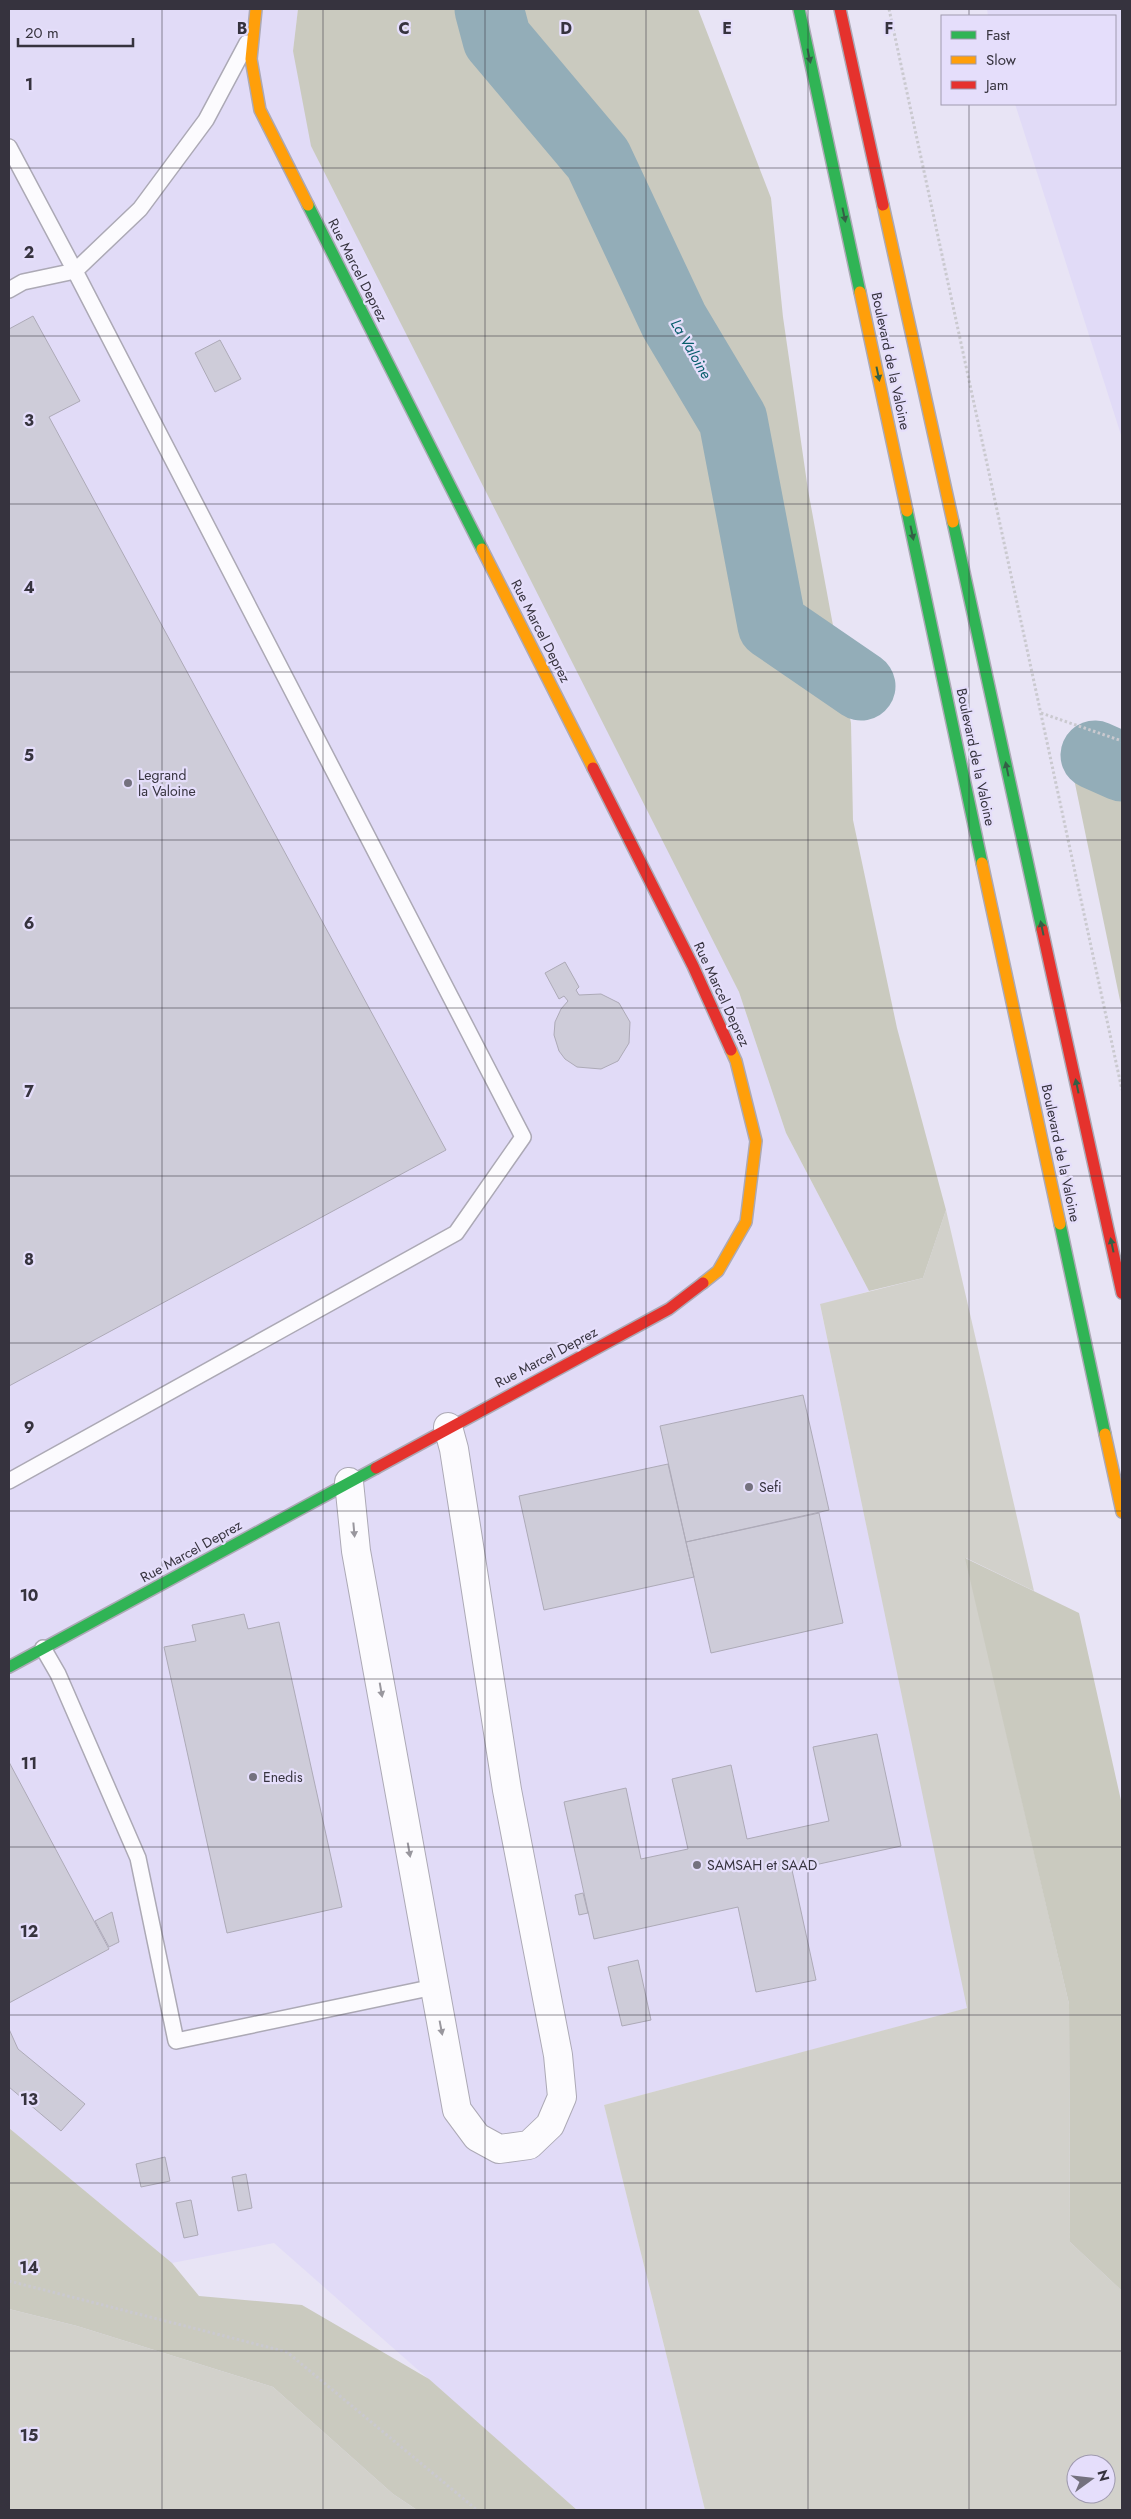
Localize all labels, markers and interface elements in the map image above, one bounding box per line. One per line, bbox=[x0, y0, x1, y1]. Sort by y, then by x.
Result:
scale bar bbox=[18, 15, 132, 47]
legend bbox=[941, 15, 1116, 105]
text: B bbox=[237, 17, 247, 40]
text: C bbox=[398, 17, 410, 40]
text: D bbox=[560, 17, 572, 40]
text: E bbox=[722, 17, 732, 40]
text: F bbox=[885, 17, 893, 40]
text: 20 m bbox=[25, 22, 59, 44]
text: Fast bbox=[986, 24, 1010, 46]
one-way arrow bbox=[805, 49, 813, 64]
text: Slow bbox=[986, 49, 1017, 71]
text: 1 bbox=[25, 73, 33, 96]
text: Jam bbox=[984, 74, 1009, 96]
one-way arrow bbox=[840, 208, 848, 223]
street label: Rue Marcel Deprez bbox=[323, 215, 393, 326]
text: 2 bbox=[24, 241, 34, 264]
street label: Boulevard de la Valoine bbox=[867, 290, 915, 432]
water label: La Valoine bbox=[665, 315, 717, 383]
one-way arrow bbox=[874, 366, 882, 382]
text: 3 bbox=[24, 409, 34, 432]
one-way arrow bbox=[908, 525, 916, 540]
text: 4 bbox=[23, 576, 35, 599]
street label: Rue Marcel Deprez bbox=[506, 576, 576, 687]
street label: Boulevard de la Valoine bbox=[952, 686, 1000, 828]
text: 5 bbox=[24, 744, 34, 767]
one-way arrow bbox=[1002, 761, 1010, 777]
place label: Legrand la Valoine bbox=[138, 765, 196, 801]
marker: Legrand la Valoine bbox=[122, 777, 134, 789]
text: 6 bbox=[24, 912, 34, 935]
one-way arrow bbox=[1037, 919, 1045, 935]
street label: Rue Marcel Deprez bbox=[689, 938, 755, 1050]
one-way arrow bbox=[1073, 1079, 1081, 1094]
text: 7 bbox=[24, 1080, 34, 1103]
street label: Boulevard de la Valoine bbox=[1037, 1082, 1085, 1224]
one-way arrow bbox=[1108, 1237, 1116, 1253]
text: 8 bbox=[24, 1248, 34, 1271]
street label: Rue Marcel Deprez bbox=[491, 1321, 601, 1392]
text: 9 bbox=[24, 1416, 34, 1439]
place label: Sefi bbox=[759, 1477, 782, 1497]
marker: Sefi bbox=[743, 1481, 755, 1493]
street label: Rue Marcel Deprez bbox=[137, 1515, 246, 1587]
one-way arrow bbox=[350, 1523, 358, 1539]
text: 10 bbox=[20, 1584, 38, 1607]
one-way arrow bbox=[377, 1683, 385, 1699]
text: 11 bbox=[21, 1752, 37, 1775]
place label: Enedis bbox=[263, 1767, 303, 1787]
marker: Enedis bbox=[247, 1771, 259, 1783]
one-way arrow bbox=[406, 1843, 414, 1859]
place label: SAMSAH et SAAD bbox=[707, 1855, 817, 1875]
marker: SAMSAH et SAAD bbox=[691, 1859, 703, 1871]
text: 12 bbox=[20, 1920, 38, 1943]
one-way arrow bbox=[438, 2020, 446, 2036]
text: 13 bbox=[20, 2088, 38, 2111]
text: 14 bbox=[19, 2256, 39, 2279]
text: 15 bbox=[20, 2424, 38, 2447]
north arrow bbox=[1066, 2454, 1116, 2504]
text: N bbox=[1092, 2468, 1115, 2484]

